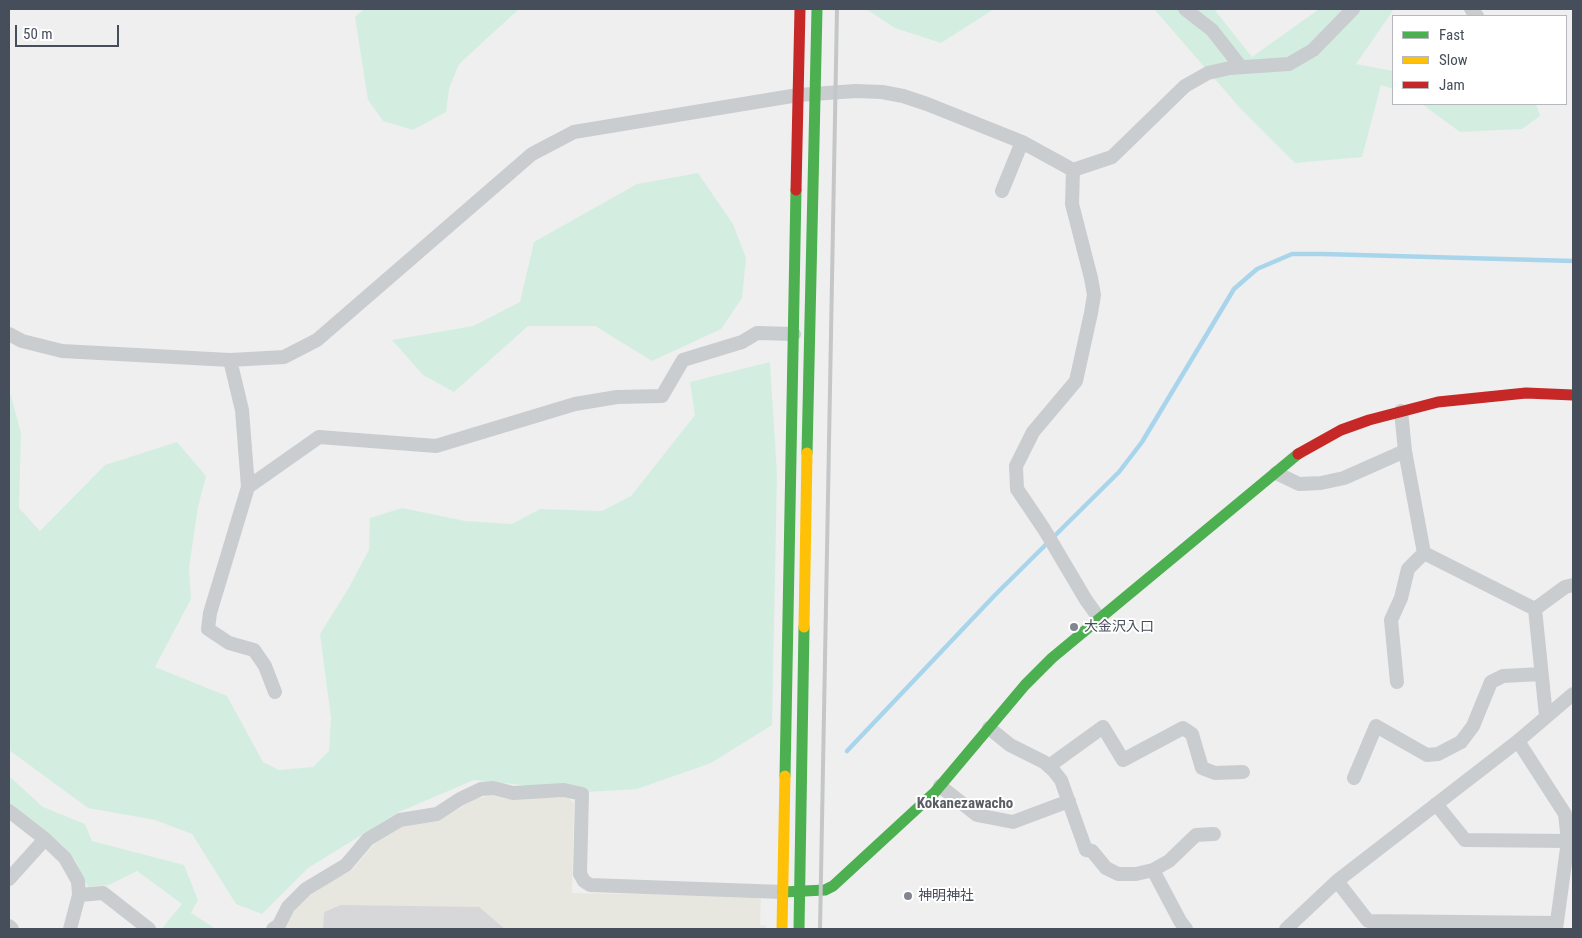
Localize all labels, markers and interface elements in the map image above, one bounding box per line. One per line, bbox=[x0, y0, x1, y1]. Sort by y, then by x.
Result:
scale bar bbox=[18, 15, 121, 47]
legend bbox=[1392, 15, 1567, 105]
text: 50 m bbox=[23, 25, 53, 43]
text: Fast bbox=[1439, 26, 1464, 44]
text: Slow bbox=[1439, 51, 1468, 69]
text: Jam bbox=[1439, 76, 1465, 94]
place label: 大金沢入口 bbox=[1084, 619, 1154, 635]
marker: 大金沢入口 bbox=[1068, 621, 1080, 633]
district label: Kokanezawacho bbox=[917, 795, 1013, 813]
place label: 神明神社 bbox=[918, 888, 974, 904]
marker: 神明神社 bbox=[902, 890, 914, 902]

